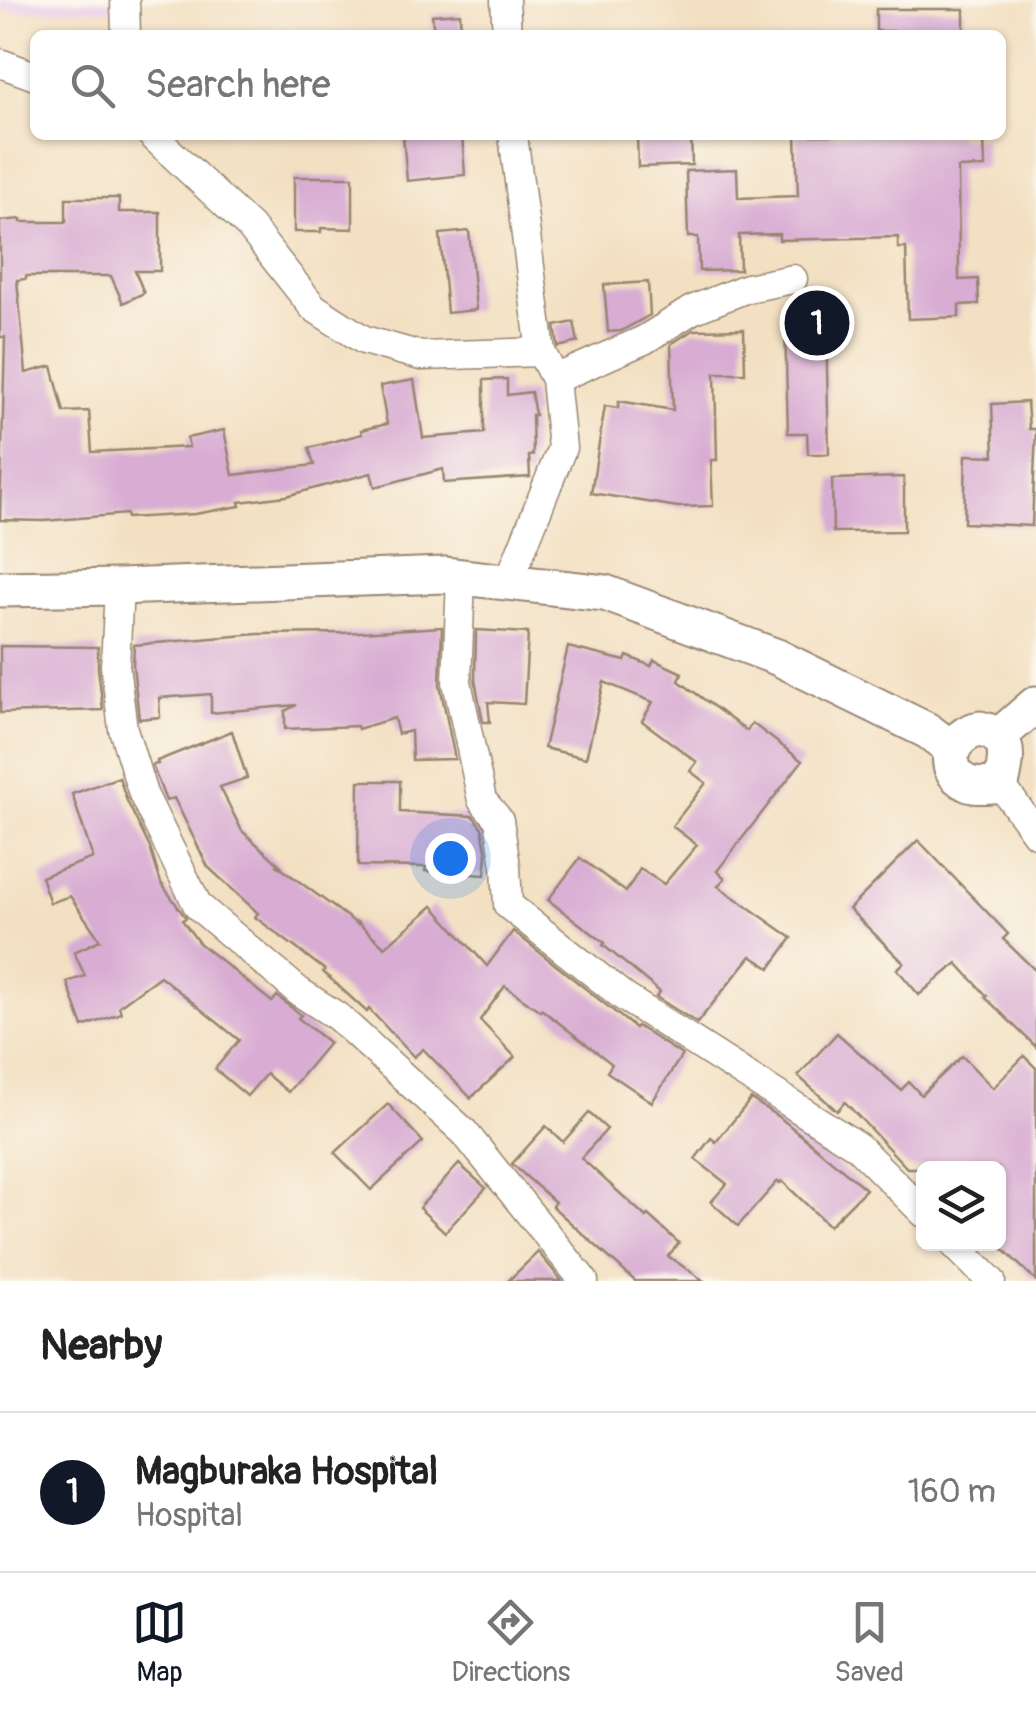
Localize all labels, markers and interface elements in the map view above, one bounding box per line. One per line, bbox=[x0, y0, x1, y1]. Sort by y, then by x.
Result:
search box bbox=[30, 30, 1006, 140]
icon: search bbox=[65, 58, 120, 113]
text: Search here bbox=[145, 61, 331, 109]
pin: 1 bbox=[784, 286, 850, 360]
your location bbox=[425, 833, 476, 884]
map controls bbox=[916, 1161, 1006, 1251]
button: layers bbox=[916, 1161, 1006, 1251]
text: Nearby bbox=[40, 1320, 162, 1372]
text: Magburaka Hospital bbox=[135, 1448, 438, 1496]
text: 1 bbox=[66, 1472, 79, 1512]
text: 160 m bbox=[908, 1472, 996, 1512]
text: Hospital bbox=[135, 1496, 243, 1536]
tab: Map bbox=[132, 1595, 187, 1690]
tab: Directions bbox=[451, 1595, 570, 1690]
tab: Saved bbox=[834, 1595, 904, 1690]

